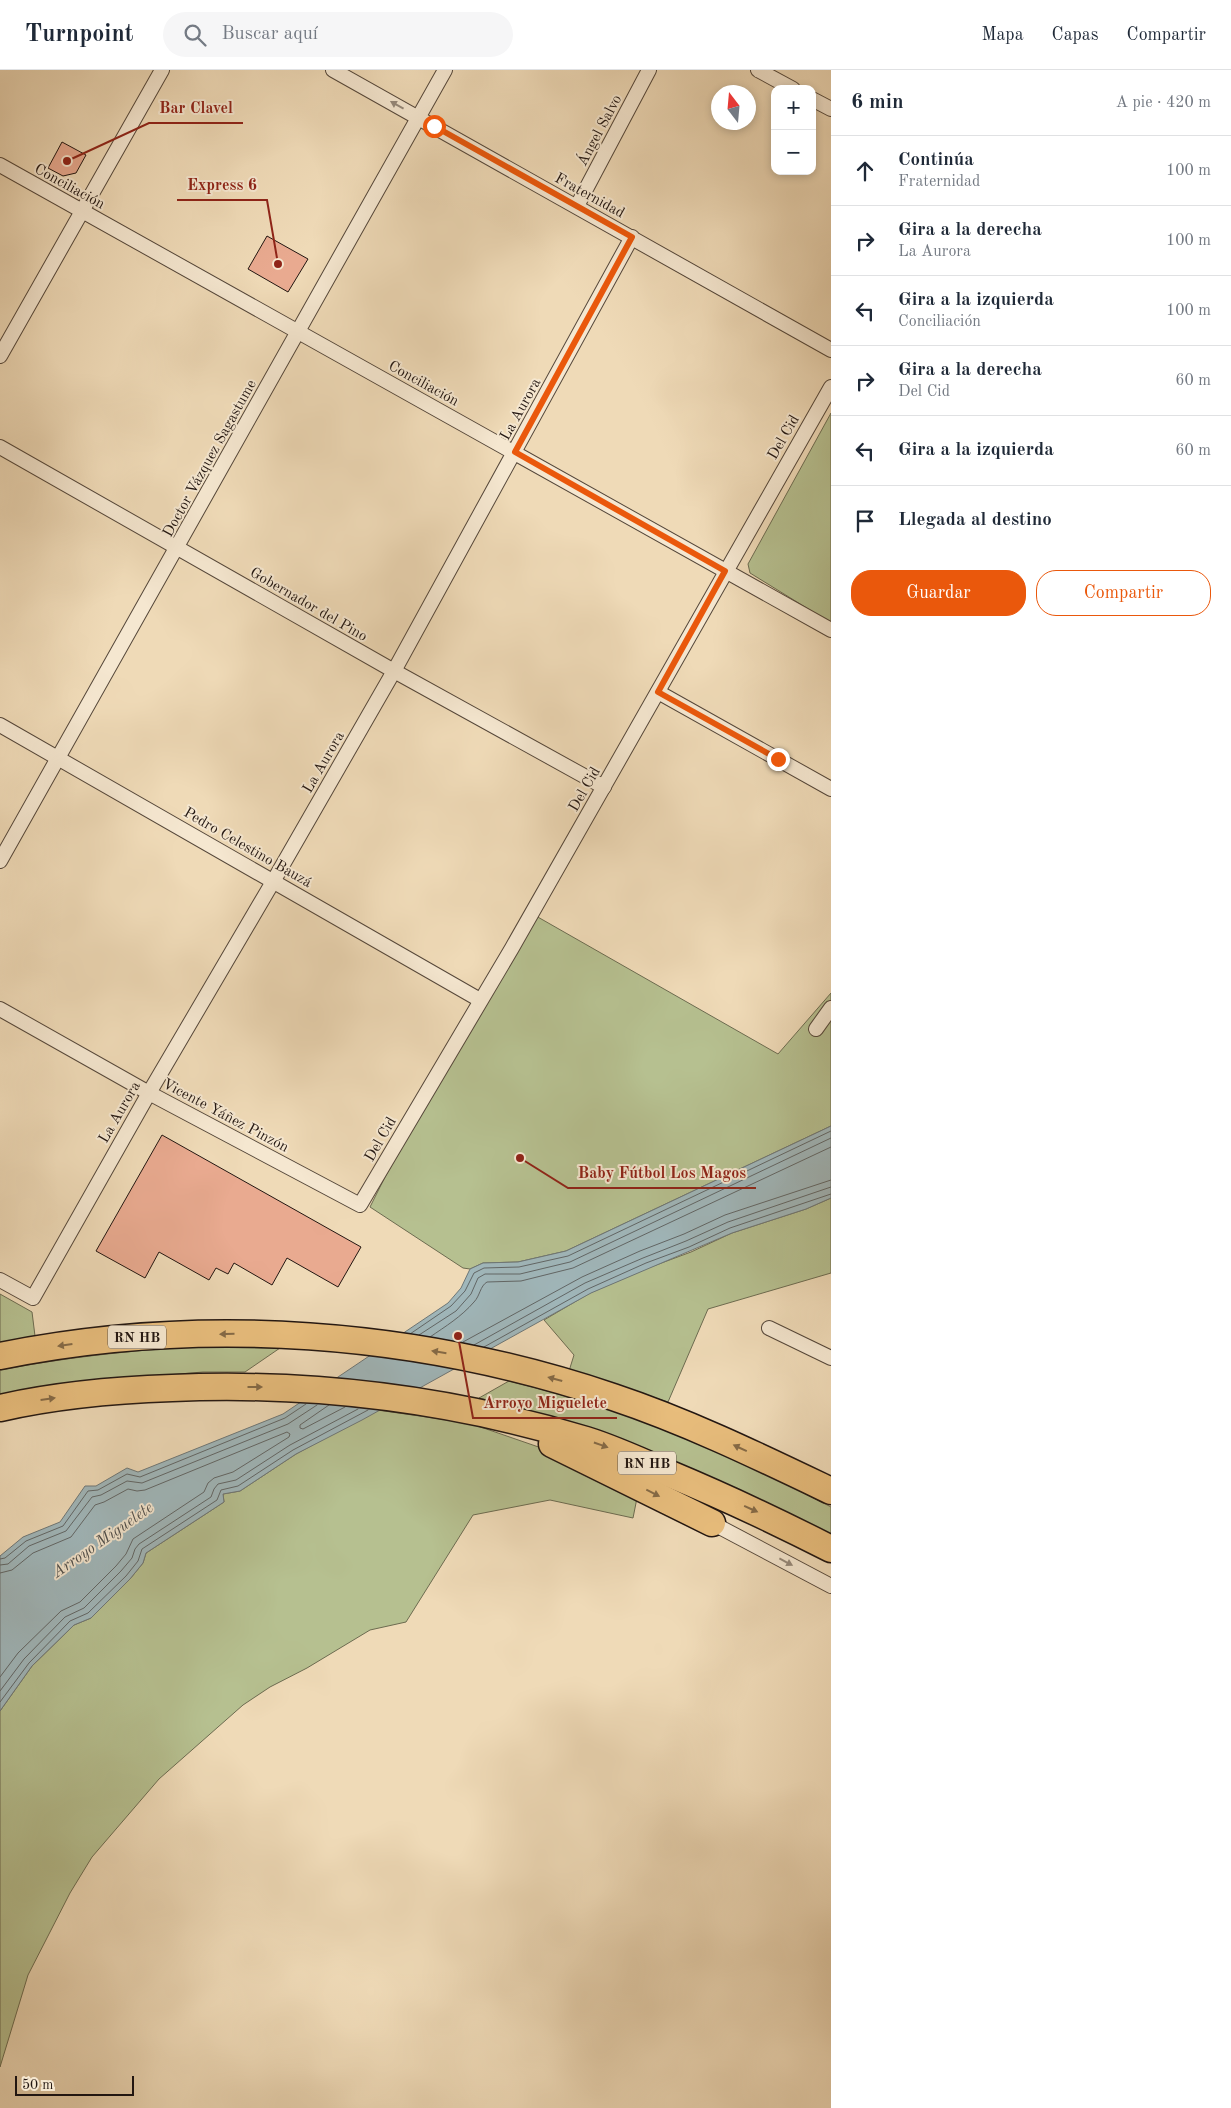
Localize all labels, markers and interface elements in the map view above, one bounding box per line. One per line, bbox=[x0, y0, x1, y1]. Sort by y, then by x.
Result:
search box bbox=[163, 12, 513, 57]
icon: search bbox=[181, 21, 209, 49]
text: Turnpoint bbox=[25, 23, 133, 47]
text: Buscar aquí bbox=[221, 25, 318, 44]
text: Mapa bbox=[981, 26, 1024, 44]
text: Capas bbox=[1052, 26, 1099, 44]
text: Compartir bbox=[1127, 26, 1206, 44]
north arrow bbox=[711, 85, 756, 130]
map controls bbox=[771, 85, 816, 175]
button: + bbox=[771, 85, 816, 130]
street label: Ángel Salvo bbox=[573, 91, 625, 169]
callout: Bar Clavel bbox=[149, 92, 243, 123]
text: 6 min bbox=[851, 92, 904, 113]
text: A pie · 420 m bbox=[1116, 95, 1211, 111]
text: Bar Clavel bbox=[159, 101, 233, 117]
one-way arrow bbox=[390, 101, 404, 109]
route start bbox=[423, 115, 446, 138]
button: − bbox=[771, 130, 816, 175]
text: Continúa bbox=[898, 151, 974, 170]
icon: ahead bbox=[851, 157, 879, 185]
street label: Conciliación bbox=[32, 162, 107, 213]
text: 100 m bbox=[1166, 163, 1211, 179]
callout: Express 6 bbox=[177, 169, 267, 200]
street label: Fraternidad bbox=[552, 171, 627, 222]
text: Fraternidad bbox=[898, 174, 980, 190]
text: Express 6 bbox=[187, 178, 257, 194]
text: Gira a la derecha bbox=[898, 221, 1042, 240]
icon: right bbox=[851, 227, 879, 255]
text: 100 m bbox=[1166, 233, 1211, 249]
text: La Aurora bbox=[898, 244, 971, 260]
text: Gira a la izquierda bbox=[898, 291, 1054, 310]
icon: left bbox=[851, 297, 879, 325]
text: 100 m bbox=[1166, 303, 1211, 319]
text: Conciliación bbox=[898, 314, 981, 330]
street label: Conciliación bbox=[386, 359, 461, 410]
text: Gira a la derecha bbox=[898, 361, 1042, 380]
icon: right bbox=[851, 367, 879, 395]
text: 60 m bbox=[1175, 373, 1211, 389]
street label: La Aurora bbox=[498, 376, 545, 443]
street label: Doctor Vázquez Sagastume bbox=[161, 378, 260, 540]
text: Del Cid bbox=[898, 384, 950, 400]
street label: Del Cid bbox=[766, 413, 803, 463]
icon: left bbox=[851, 437, 879, 465]
text: Gira a la izquierda bbox=[898, 441, 1054, 460]
text: 60 m bbox=[1175, 443, 1211, 459]
icon: arrive bbox=[851, 507, 879, 535]
text: Llegada al destino bbox=[898, 511, 1052, 530]
street label: Gobernador del Pino bbox=[247, 566, 370, 645]
button: Guardar bbox=[851, 570, 1026, 616]
button: Compartir bbox=[1036, 570, 1211, 616]
street label: La Aurora bbox=[301, 729, 348, 796]
route end bbox=[767, 748, 790, 771]
street label: Del Cid bbox=[567, 765, 604, 815]
street label: Pedro Celestino Bauzá bbox=[181, 806, 314, 891]
street label: Vicente Yáñez Pinzón bbox=[160, 1077, 291, 1156]
street label: La Aurora bbox=[97, 1079, 144, 1146]
street label: Del Cid bbox=[363, 1115, 400, 1165]
callout: Baby Fútbol Los Magos bbox=[568, 1157, 756, 1188]
text: Baby Fútbol Los Magos bbox=[578, 1166, 746, 1182]
road number: RN HB bbox=[108, 1326, 166, 1348]
one-way arrow bbox=[219, 1330, 235, 1338]
one-way arrow bbox=[57, 1341, 73, 1349]
one-way arrow bbox=[430, 1348, 446, 1356]
one-way arrow bbox=[547, 1374, 562, 1382]
one-way arrow bbox=[248, 1383, 264, 1391]
callout: Arroyo Miguelete bbox=[473, 1387, 617, 1418]
one-way arrow bbox=[40, 1394, 56, 1402]
text: Arroyo Miguelete bbox=[483, 1396, 607, 1412]
one-way arrow bbox=[594, 1442, 609, 1450]
one-way arrow bbox=[732, 1443, 747, 1452]
road number: RN HB bbox=[618, 1452, 676, 1475]
one-way arrow bbox=[646, 1489, 661, 1497]
water label: Arroyo Miguelete bbox=[49, 1500, 157, 1582]
one-way arrow bbox=[744, 1505, 758, 1513]
one-way arrow bbox=[779, 1558, 793, 1566]
scale bar bbox=[15, 2073, 134, 2096]
text: 50 m bbox=[22, 2078, 53, 2092]

